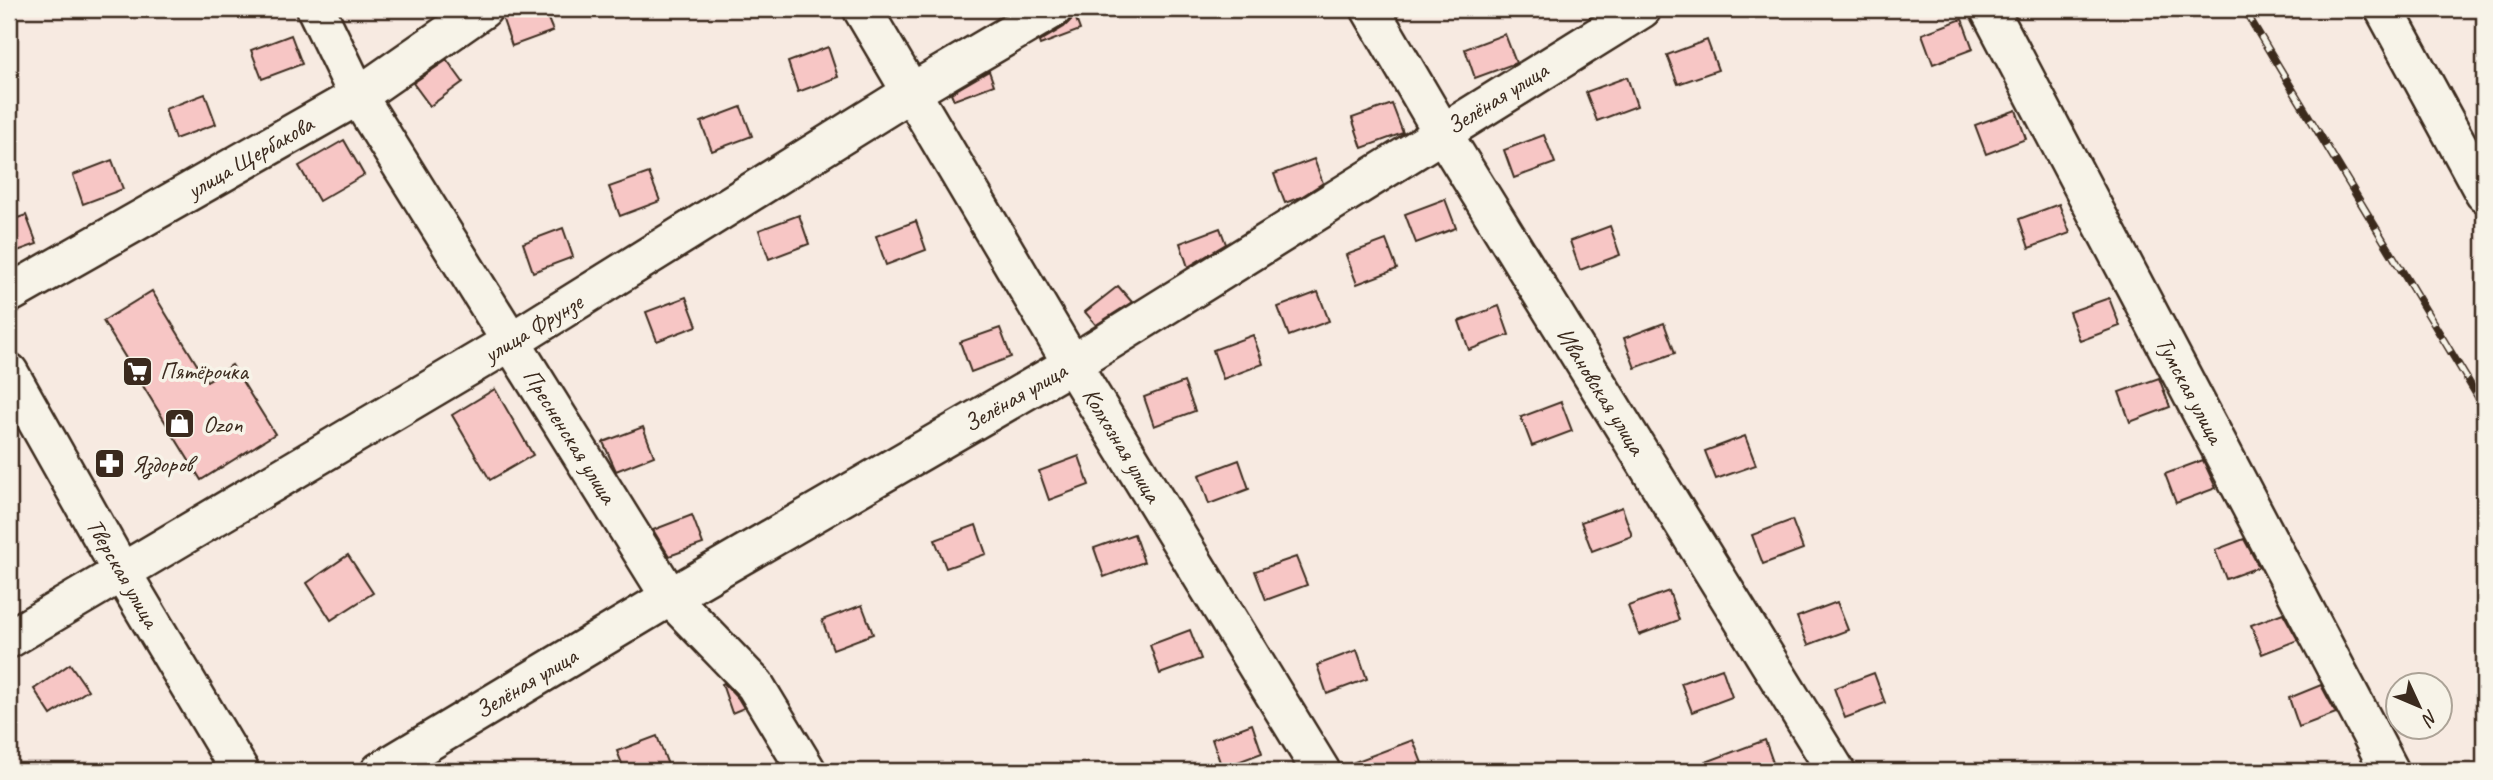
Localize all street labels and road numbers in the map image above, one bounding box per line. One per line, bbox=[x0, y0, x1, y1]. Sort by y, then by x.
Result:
street label: Зелёная улица bbox=[1441, 54, 1554, 141]
street label: улица Щербакова bbox=[180, 108, 320, 206]
street label: улица Фрунзе bbox=[476, 286, 590, 370]
street label: Ивановская улица bbox=[1550, 322, 1653, 462]
street label: Тумская улица bbox=[2149, 331, 2232, 451]
street label: Зелёная улица bbox=[958, 355, 1073, 438]
street label: Пресненская улица bbox=[517, 363, 624, 510]
street label: Колхозная улица bbox=[1076, 382, 1169, 509]
street label: Тверская улица bbox=[80, 513, 167, 635]
street label: Зелёная улица bbox=[469, 640, 584, 725]

